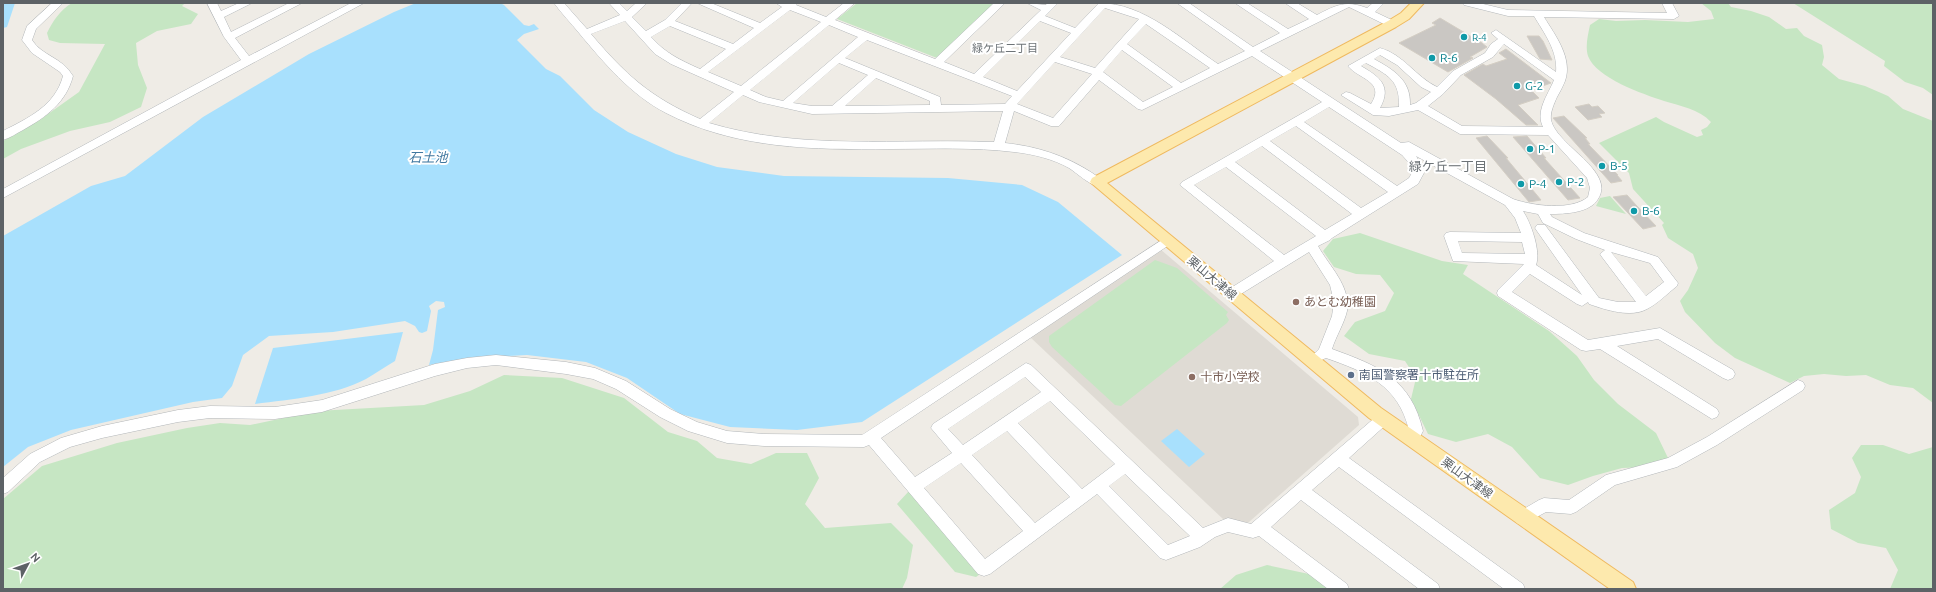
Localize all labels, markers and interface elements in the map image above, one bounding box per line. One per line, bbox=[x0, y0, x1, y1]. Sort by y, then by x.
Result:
marker: R-4 bbox=[1459, 32, 1469, 42]
place label: R-4 bbox=[1472, 32, 1487, 43]
district label: 緑ケ丘二丁目 bbox=[972, 42, 1038, 54]
place label: R-6 bbox=[1440, 51, 1458, 64]
marker: R-6 bbox=[1427, 53, 1437, 63]
place label: G-2 bbox=[1525, 79, 1543, 92]
marker: G-2 bbox=[1512, 81, 1522, 91]
place label: P-1 bbox=[1538, 142, 1555, 155]
marker: P-1 bbox=[1525, 144, 1535, 154]
water label: 石土池 bbox=[408, 150, 449, 164]
district label: 緑ケ丘一丁目 bbox=[1409, 159, 1487, 173]
place label: B-5 bbox=[1610, 159, 1628, 172]
marker: B-5 bbox=[1597, 161, 1607, 171]
place label: P-2 bbox=[1567, 175, 1584, 188]
place label: P-4 bbox=[1529, 177, 1547, 190]
marker: P-2 bbox=[1554, 177, 1564, 187]
marker: P-4 bbox=[1516, 179, 1526, 189]
place label: B-6 bbox=[1642, 204, 1660, 217]
marker: B-6 bbox=[1629, 206, 1639, 216]
street label: 栗山大津線 bbox=[1185, 253, 1239, 302]
place label: あとむ幼稚園 bbox=[1304, 295, 1376, 308]
marker: あとむ幼稚園 bbox=[1291, 297, 1301, 307]
place label: 南国警察署十市駐在所 bbox=[1359, 368, 1479, 381]
place label: 十市小学校 bbox=[1200, 370, 1260, 383]
marker: 南国警察署十市駐在所 bbox=[1346, 370, 1356, 380]
marker: 十市小学校 bbox=[1187, 372, 1197, 382]
street label: 栗山大津線 bbox=[1439, 455, 1495, 500]
north arrow bbox=[8, 544, 48, 584]
text: N bbox=[28, 550, 43, 564]

